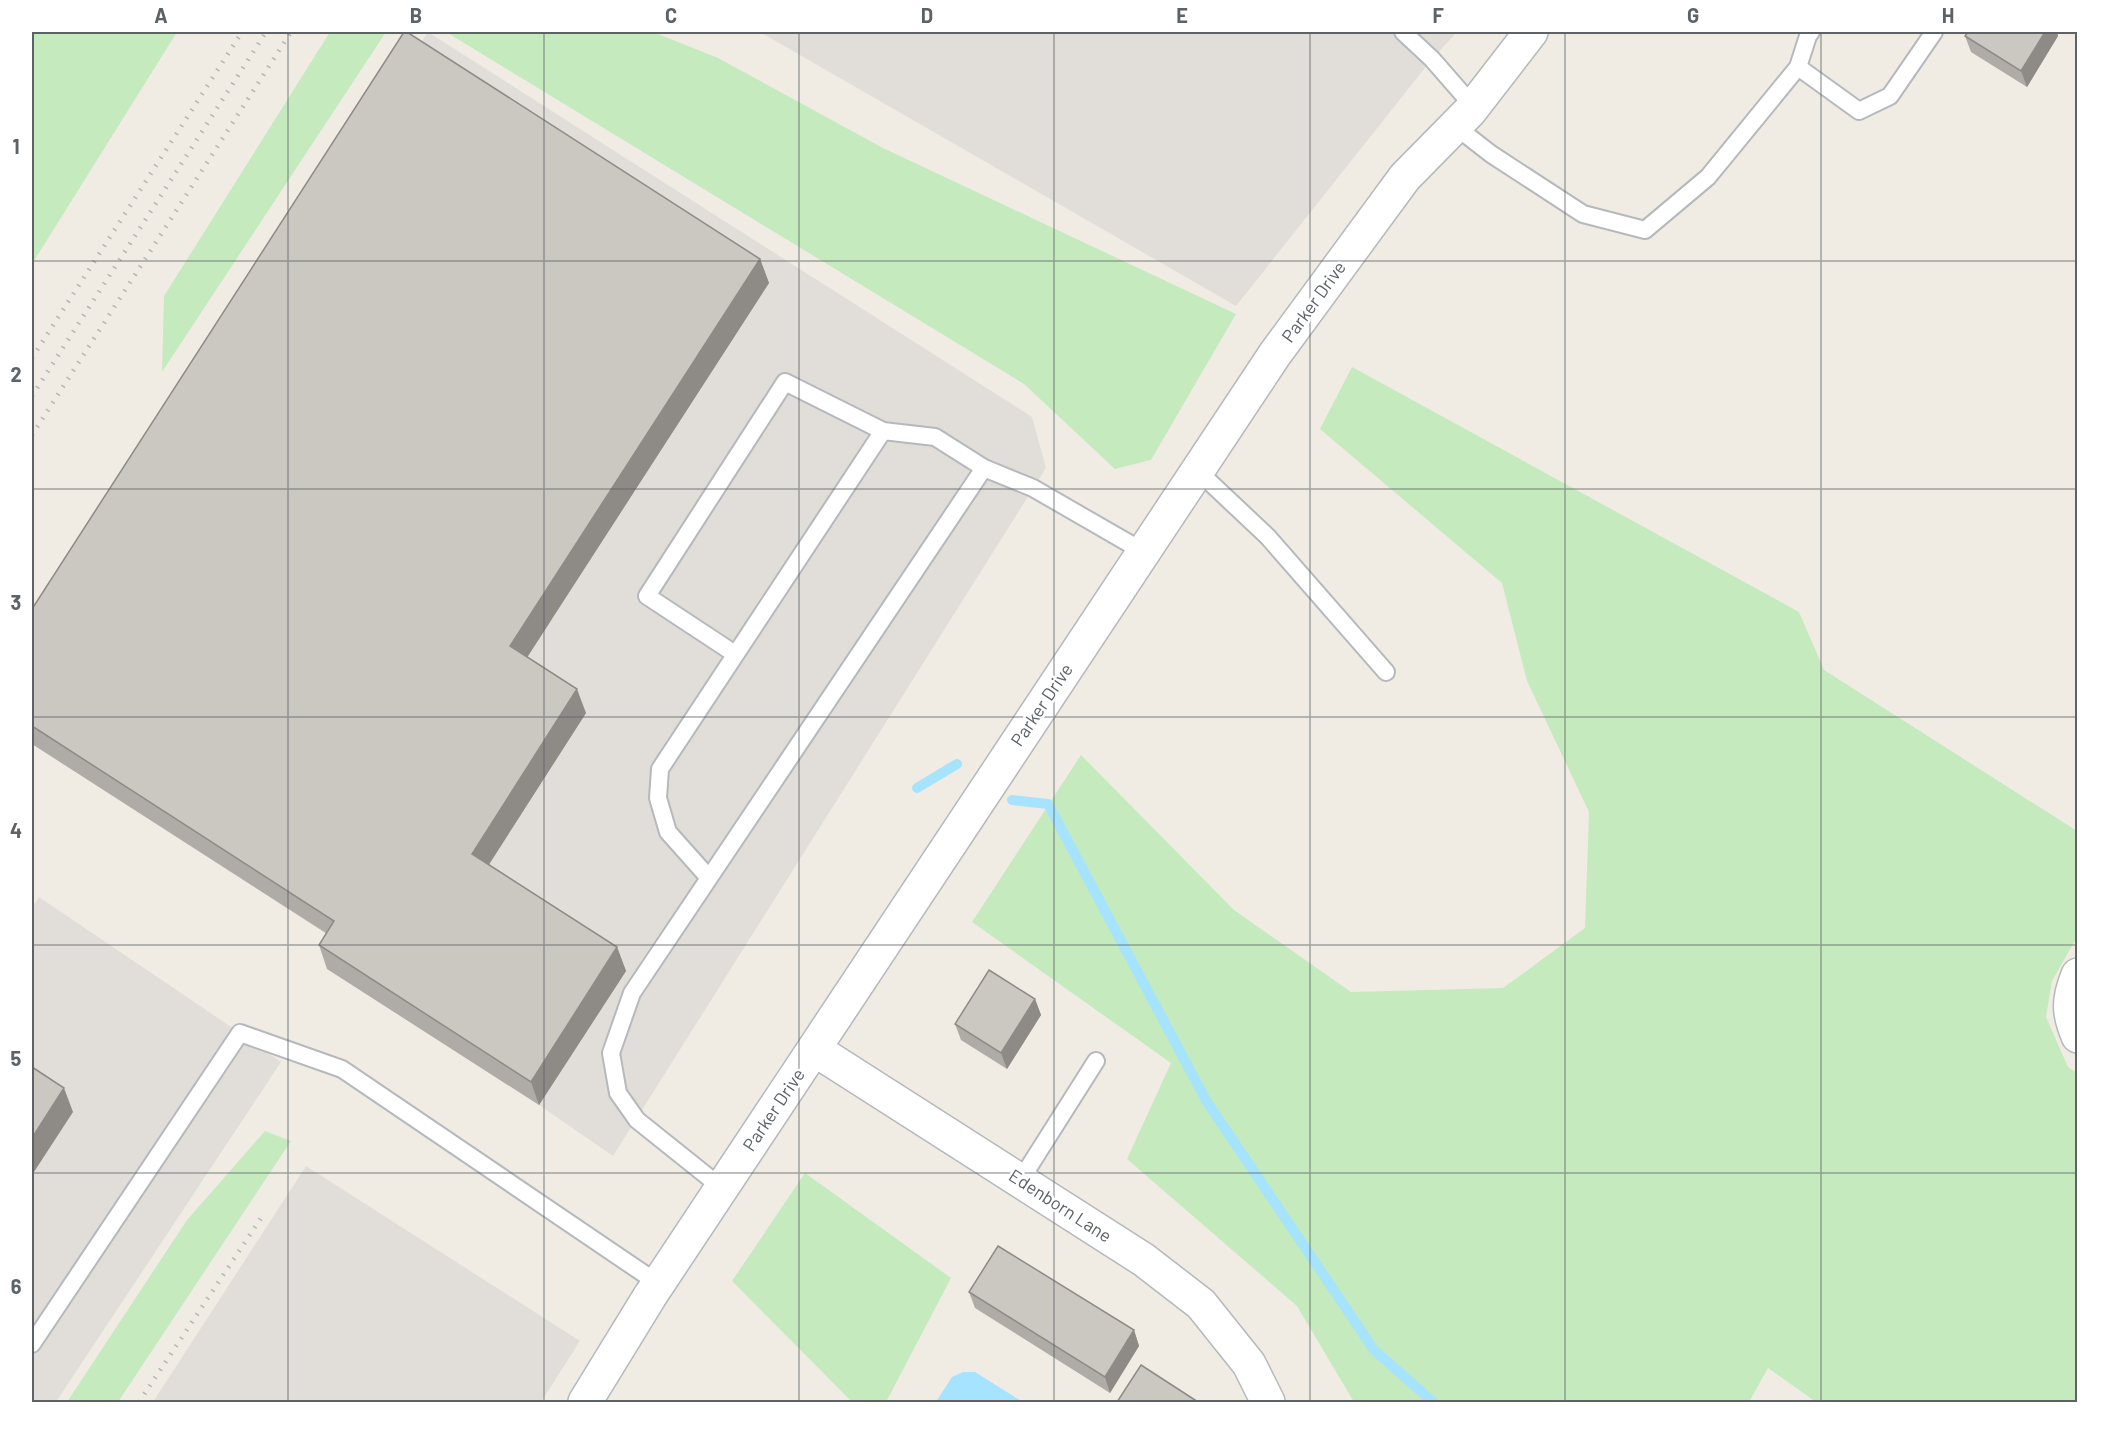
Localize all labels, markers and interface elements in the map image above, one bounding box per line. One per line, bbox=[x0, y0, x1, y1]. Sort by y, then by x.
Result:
text: A bbox=[154, 3, 168, 27]
text: B bbox=[410, 3, 422, 27]
text: C bbox=[665, 3, 677, 27]
text: D bbox=[921, 3, 933, 27]
text: E bbox=[1176, 3, 1188, 27]
text: F bbox=[1432, 3, 1444, 27]
text: G bbox=[1687, 3, 1699, 27]
text: H bbox=[1942, 3, 1954, 27]
text: 1 bbox=[12, 134, 20, 158]
street label: Parker Drive bbox=[1276, 257, 1350, 346]
text: 2 bbox=[10, 362, 22, 386]
text: 3 bbox=[11, 590, 21, 614]
street label: Parker Drive bbox=[1006, 659, 1077, 750]
text: 4 bbox=[10, 818, 22, 842]
text: 5 bbox=[11, 1046, 22, 1070]
street label: Parker Drive bbox=[738, 1064, 809, 1155]
street label: Edenborn Lane bbox=[1005, 1164, 1116, 1247]
text: 6 bbox=[11, 1274, 22, 1298]

